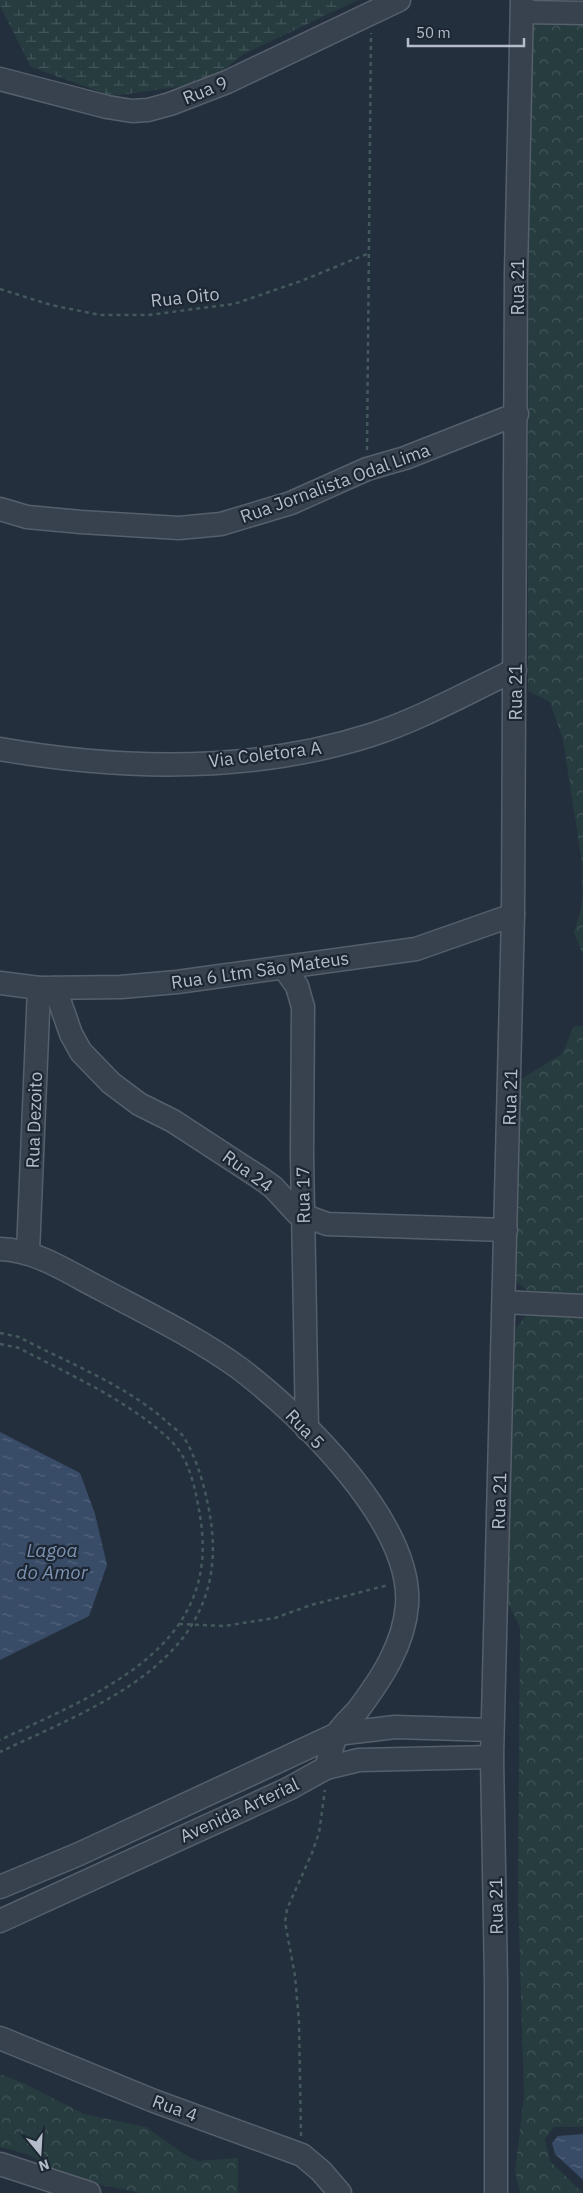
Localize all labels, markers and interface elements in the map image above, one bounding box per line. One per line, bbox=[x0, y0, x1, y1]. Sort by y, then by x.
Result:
scale bar bbox=[408, 15, 524, 47]
text: 50 m bbox=[416, 23, 451, 42]
street label: Rua 9 bbox=[179, 71, 231, 109]
street label: Rua 21 bbox=[506, 258, 529, 316]
street label: Rua Oito bbox=[149, 282, 221, 312]
street label: Rua Jornalista Odal Lima bbox=[237, 438, 433, 528]
street label: Rua 21 bbox=[504, 663, 527, 721]
street label: Via Coletora A bbox=[207, 736, 323, 772]
street label: Rua 6 Ltm São Mateus bbox=[170, 946, 350, 994]
street label: Rua 21 bbox=[498, 1068, 522, 1126]
street label: Rua Dezoito bbox=[21, 1071, 47, 1169]
street label: Rua 24 bbox=[218, 1145, 278, 1197]
street label: Rua 17 bbox=[291, 1166, 315, 1224]
street label: Rua 5 bbox=[281, 1404, 329, 1454]
street label: Rua 21 bbox=[487, 1472, 511, 1530]
water label: Lagoa do Amor bbox=[16, 1538, 89, 1584]
street label: Avenida Arterial bbox=[176, 1772, 302, 1848]
street label: Rua 21 bbox=[484, 1877, 508, 1935]
street label: Rua 4 bbox=[149, 2089, 201, 2127]
north arrow bbox=[15, 2128, 65, 2178]
text: N bbox=[36, 2155, 52, 2175]

